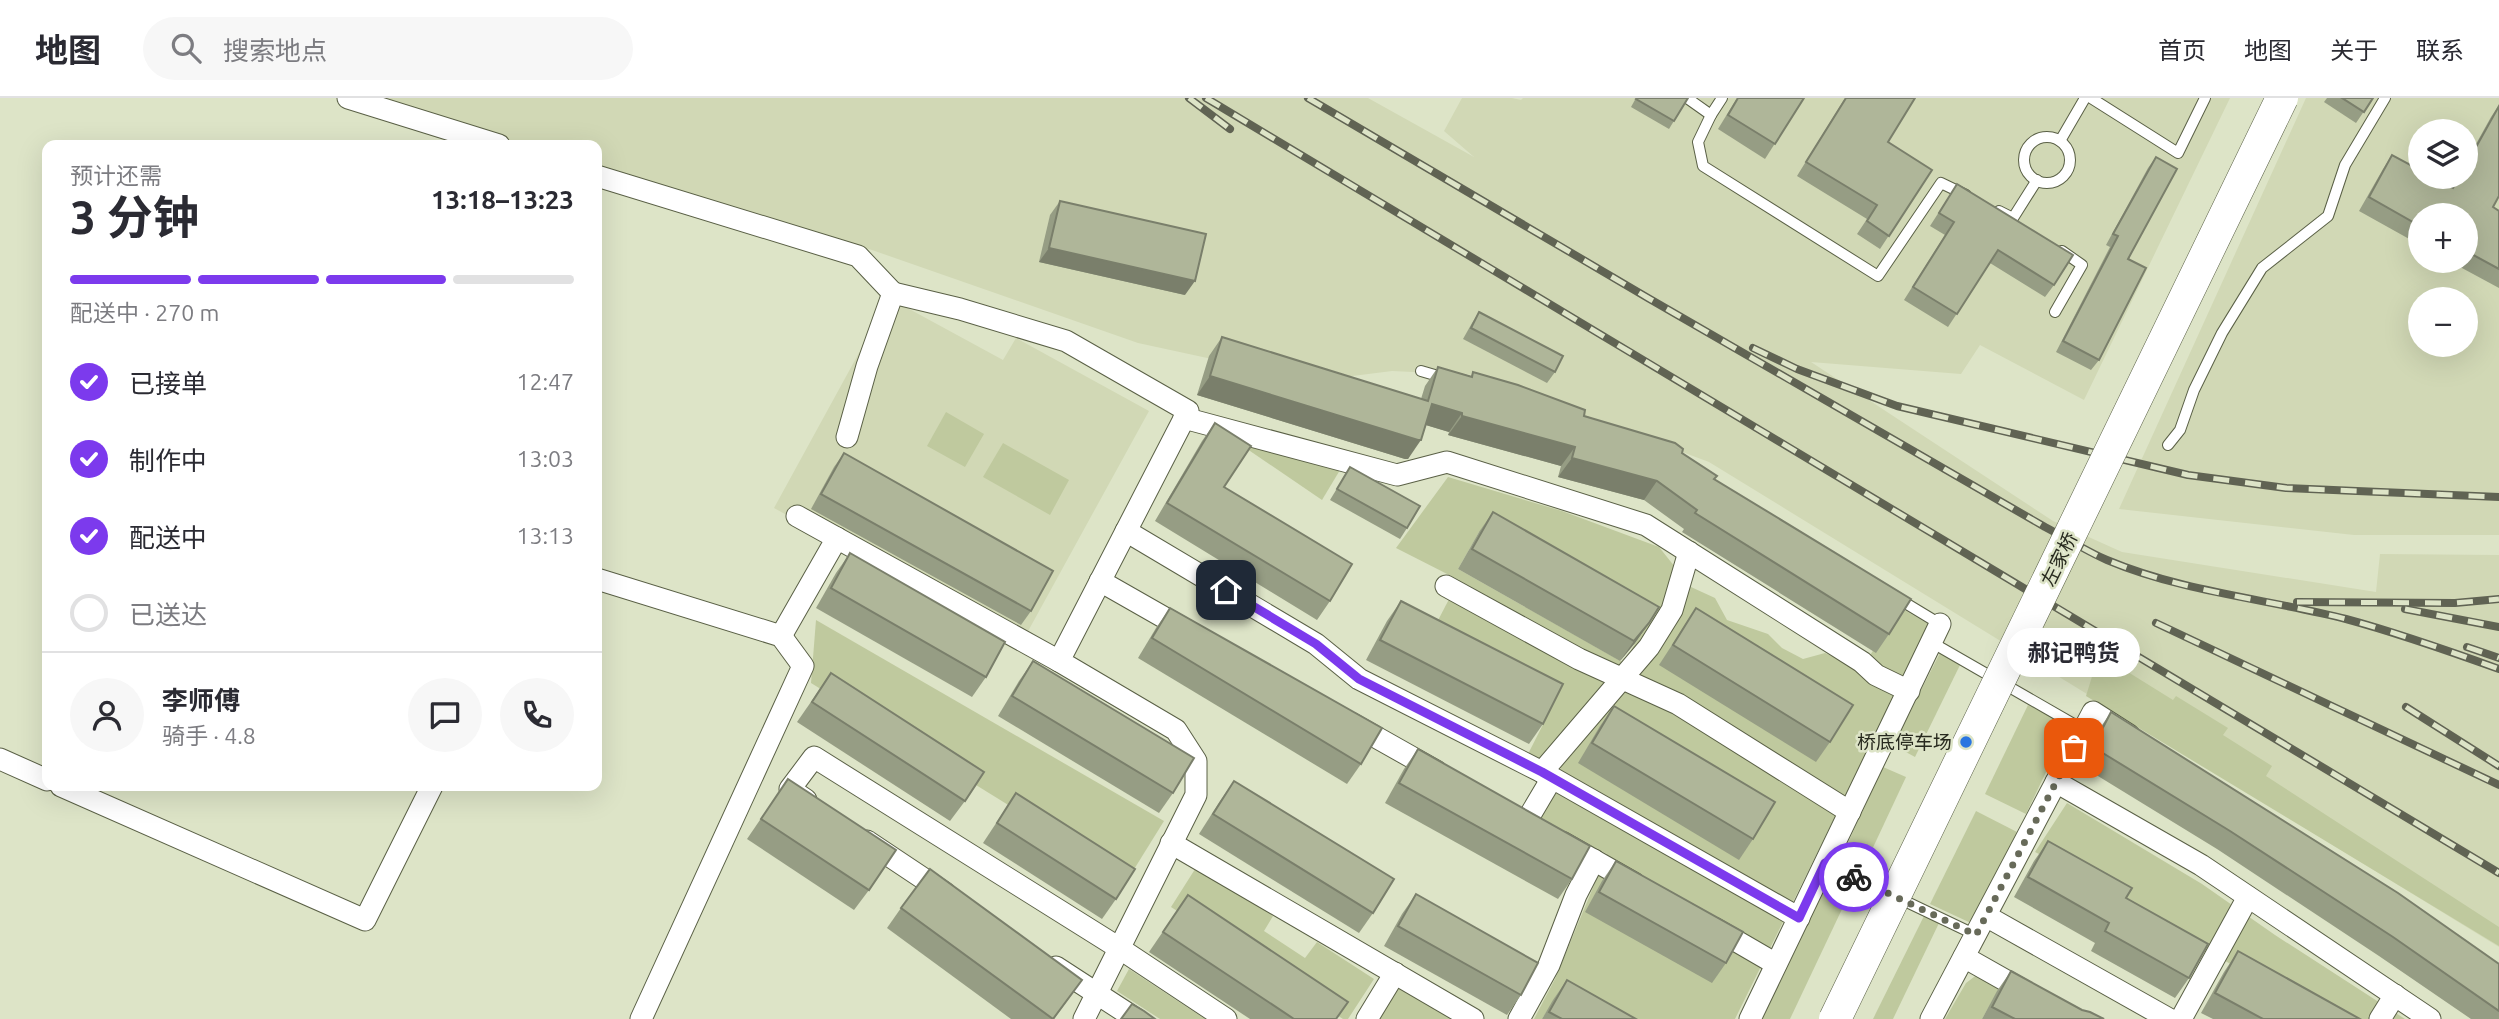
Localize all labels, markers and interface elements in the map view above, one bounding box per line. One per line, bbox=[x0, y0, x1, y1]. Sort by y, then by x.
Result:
search box bbox=[143, 17, 633, 80]
icon: search bbox=[167, 29, 205, 67]
text: 地图 bbox=[35, 31, 101, 68]
text: 搜索地点 bbox=[223, 36, 327, 65]
text: 首页 bbox=[2158, 37, 2206, 64]
text: 地图 bbox=[2244, 37, 2292, 64]
text: 关于 bbox=[2330, 37, 2378, 64]
text: 联系 bbox=[2416, 37, 2464, 64]
map controls bbox=[2408, 119, 2478, 357]
button: layers bbox=[2408, 119, 2478, 189]
text: 预计还需 bbox=[70, 163, 162, 188]
text: 13:18–13:23 bbox=[431, 185, 574, 214]
text: 3 分钟 bbox=[70, 191, 199, 243]
button: + bbox=[2408, 203, 2478, 273]
button: − bbox=[2408, 287, 2478, 357]
text: 配送中 · 270 m bbox=[70, 300, 219, 325]
icon: check bbox=[70, 363, 108, 401]
text: 已接单 bbox=[129, 369, 207, 398]
text: 12:47 bbox=[516, 369, 574, 394]
icon: check bbox=[70, 440, 108, 478]
text: 制作中 bbox=[129, 446, 207, 475]
text: 13:03 bbox=[516, 446, 574, 471]
icon: check bbox=[70, 517, 108, 555]
text: 配送中 bbox=[129, 523, 207, 552]
text: 13:13 bbox=[516, 523, 574, 548]
street label: 左家桥 bbox=[2037, 529, 2081, 589]
pin bbox=[1196, 560, 1256, 620]
icon: home bbox=[1207, 571, 1245, 609]
text: 已送达 bbox=[129, 600, 207, 629]
callout: 郝记鸭货 bbox=[2008, 629, 2140, 678]
text: 郝记鸭货 bbox=[2028, 640, 2120, 665]
button: person bbox=[70, 678, 144, 752]
button: chat bbox=[408, 678, 482, 752]
button: phone bbox=[500, 678, 574, 752]
text: 李师傅 bbox=[162, 686, 240, 715]
pin bbox=[2044, 718, 2104, 778]
text: 骑手 · 4.8 bbox=[162, 723, 256, 748]
icon: bag bbox=[2055, 729, 2093, 767]
place label: 桥底停车场 bbox=[1857, 731, 1952, 753]
marker: 桥底停车场 bbox=[1958, 734, 1974, 750]
courier bbox=[1819, 842, 1889, 912]
icon: bike bbox=[1835, 858, 1873, 896]

